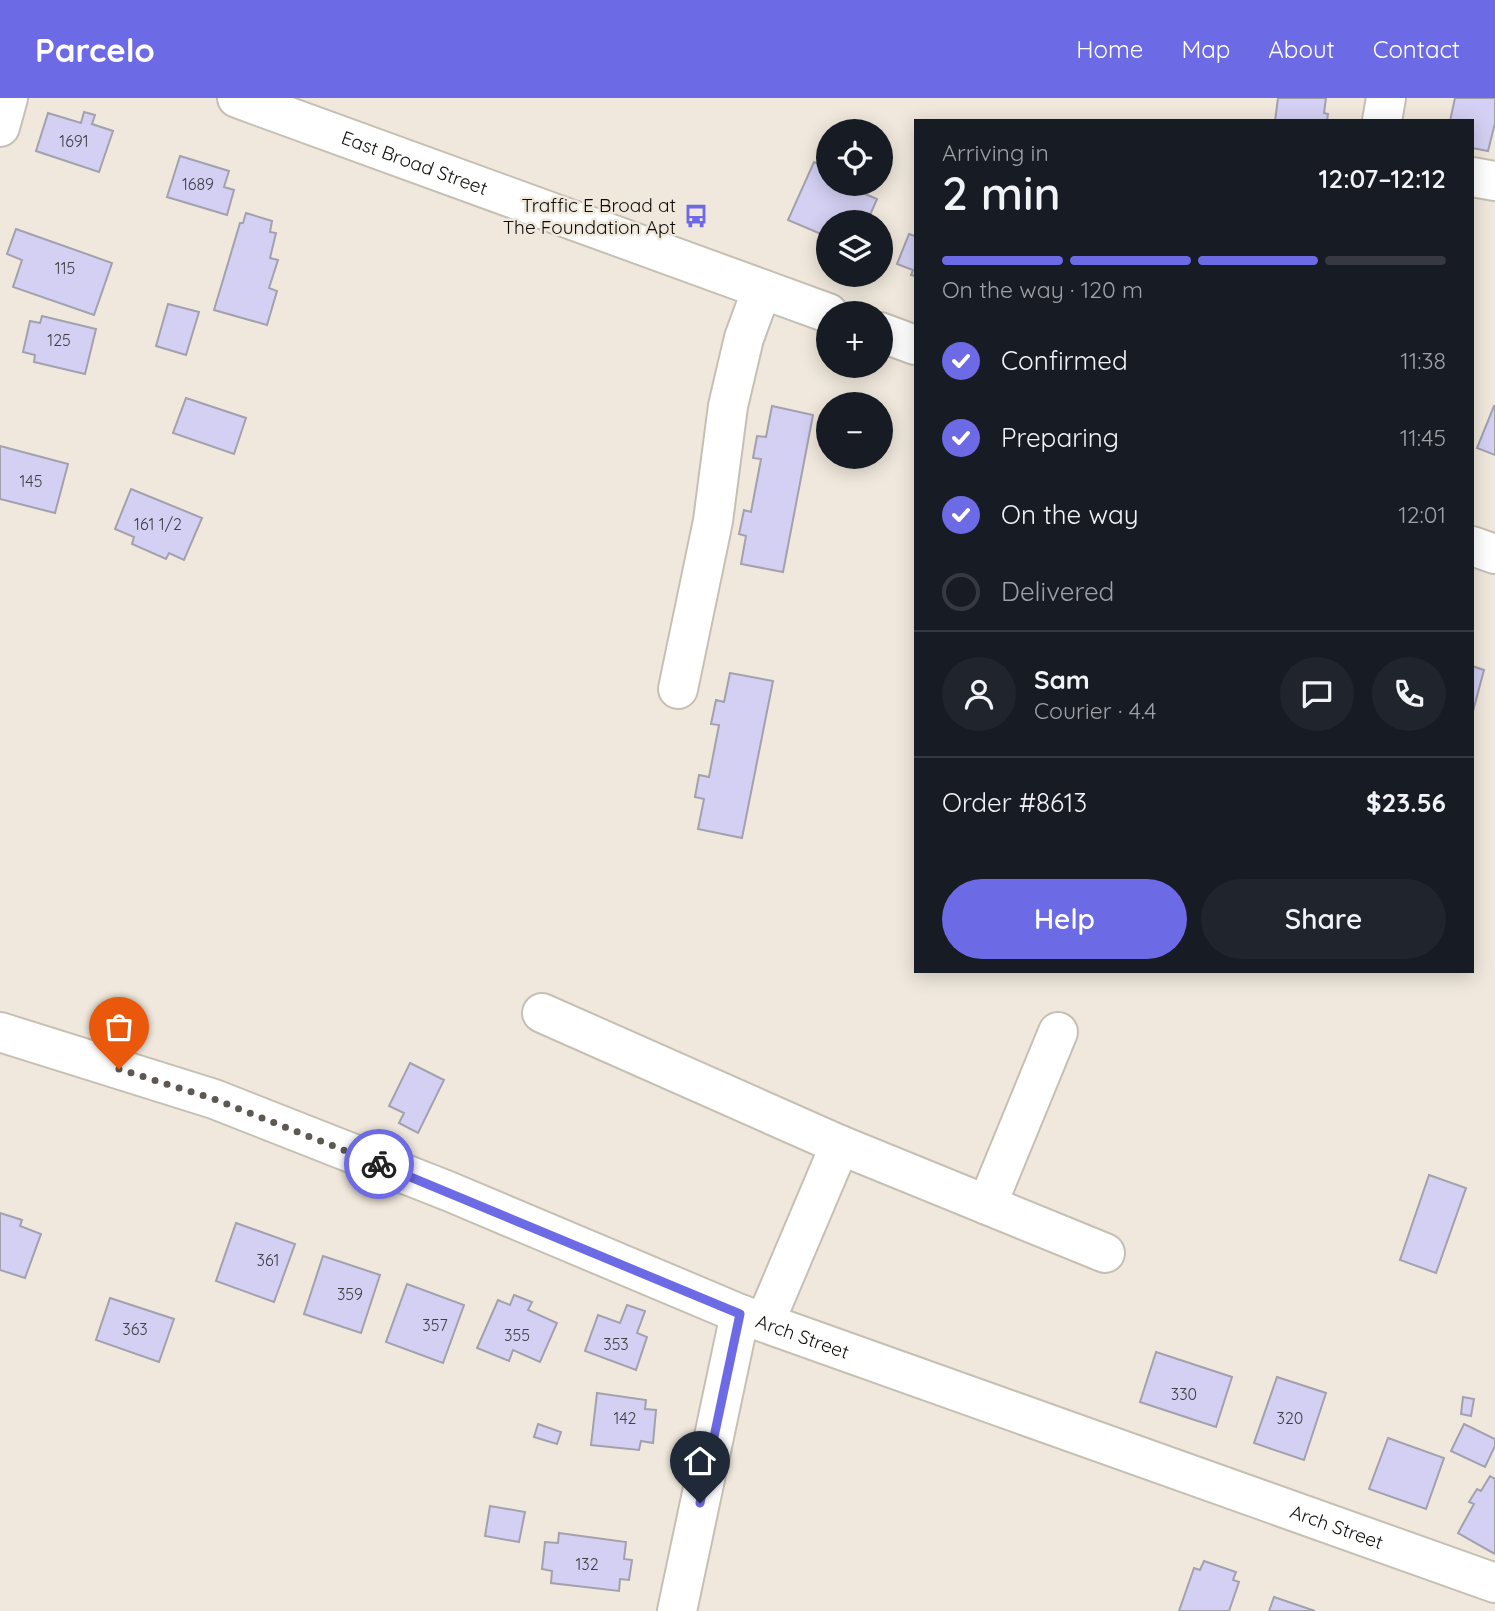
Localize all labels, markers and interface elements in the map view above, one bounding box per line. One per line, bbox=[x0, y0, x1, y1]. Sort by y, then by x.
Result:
text: Parcelo bbox=[35, 29, 155, 70]
text: Home bbox=[1076, 34, 1143, 64]
text: Map bbox=[1181, 34, 1230, 64]
text: About bbox=[1268, 34, 1335, 64]
text: Contact bbox=[1373, 34, 1460, 64]
map controls bbox=[816, 119, 893, 469]
button: locate bbox=[816, 119, 893, 196]
street label: East Broad Street bbox=[338, 125, 491, 200]
house number: 1691 bbox=[59, 131, 89, 151]
text: Arriving in bbox=[942, 138, 1049, 167]
text: 12:07–12:12 bbox=[1319, 162, 1446, 195]
text: 2 min bbox=[942, 164, 1061, 222]
house number: 1689 bbox=[182, 174, 214, 194]
place label: Traffic E Broad at The Foundation Apt bbox=[503, 193, 676, 239]
bus stop icon: Traffic E Broad at The Foundation Apt bbox=[682, 202, 710, 230]
button: layers bbox=[816, 210, 893, 287]
house number: 115 bbox=[55, 258, 75, 278]
text: On the way · 120 m bbox=[942, 275, 1143, 304]
button: + bbox=[816, 301, 893, 378]
house number: 125 bbox=[47, 330, 71, 350]
icon: check bbox=[942, 342, 980, 380]
text: Confirmed bbox=[1001, 344, 1128, 377]
text: 11:38 bbox=[1400, 346, 1446, 375]
button: − bbox=[816, 392, 893, 469]
icon: check bbox=[942, 419, 980, 457]
text: Preparing bbox=[1001, 421, 1119, 454]
text: 11:45 bbox=[1400, 423, 1446, 452]
house number: 145 bbox=[20, 471, 42, 491]
icon: check bbox=[942, 496, 980, 534]
text: On the way bbox=[1001, 498, 1139, 531]
text: 12:01 bbox=[1398, 500, 1446, 529]
house number: 161 1/2 bbox=[134, 514, 182, 534]
text: Delivered bbox=[1001, 575, 1114, 608]
button: person bbox=[942, 657, 1016, 731]
button: chat bbox=[1280, 657, 1354, 731]
button: phone bbox=[1372, 657, 1446, 731]
text: Sam bbox=[1034, 663, 1090, 696]
text: Courier · 4.4 bbox=[1034, 696, 1156, 725]
text: Order #8613 bbox=[942, 786, 1087, 819]
text: $23.56 bbox=[1366, 786, 1446, 819]
button: Help bbox=[942, 879, 1187, 959]
button: Share bbox=[1201, 879, 1446, 959]
pin bbox=[89, 997, 149, 1069]
icon: bag bbox=[100, 1008, 138, 1046]
courier bbox=[344, 1129, 414, 1199]
icon: bike bbox=[360, 1145, 398, 1183]
house number: 361 bbox=[257, 1250, 279, 1270]
house number: 359 bbox=[337, 1284, 363, 1304]
street label: Arch Street bbox=[753, 1309, 852, 1364]
house number: 357 bbox=[422, 1315, 448, 1335]
house number: 363 bbox=[122, 1319, 148, 1339]
house number: 355 bbox=[504, 1325, 530, 1345]
house number: 353 bbox=[603, 1334, 629, 1354]
house number: 330 bbox=[1171, 1384, 1197, 1404]
house number: 142 bbox=[614, 1408, 637, 1428]
house number: 320 bbox=[1277, 1408, 1303, 1428]
pin bbox=[670, 1431, 730, 1503]
icon: home bbox=[681, 1442, 719, 1480]
street label: Arch Street bbox=[1287, 1499, 1386, 1554]
house number: 132 bbox=[575, 1554, 599, 1574]

